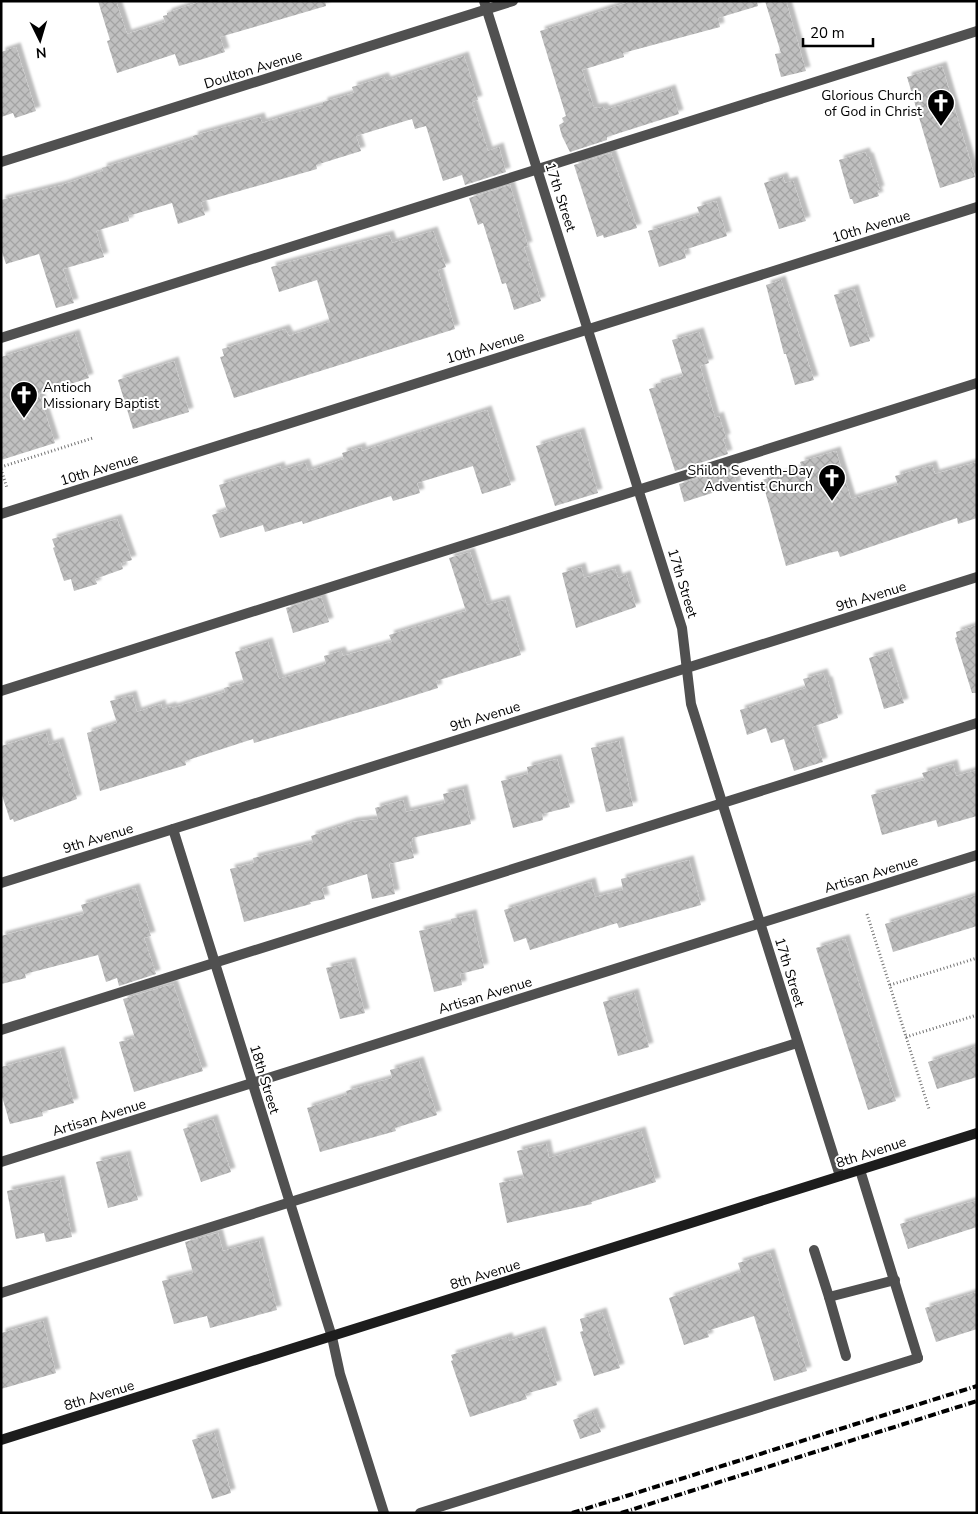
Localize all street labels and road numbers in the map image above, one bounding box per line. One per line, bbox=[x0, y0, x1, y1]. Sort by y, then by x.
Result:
street label: Doulton Avenue bbox=[202, 46, 305, 93]
street label: 17th Street bbox=[540, 160, 581, 234]
street label: 10th Avenue bbox=[830, 206, 913, 247]
street label: 10th Avenue bbox=[444, 327, 527, 368]
street label: 10th Avenue bbox=[58, 449, 141, 490]
street label: 17th Street bbox=[663, 546, 702, 620]
street label: 9th Avenue bbox=[834, 577, 909, 616]
street label: 9th Avenue bbox=[448, 697, 523, 736]
street label: 9th Avenue bbox=[61, 819, 136, 858]
street label: Artisan Avenue bbox=[822, 851, 920, 898]
street label: 17th Street bbox=[770, 935, 809, 1009]
street label: Artisan Avenue bbox=[436, 972, 534, 1019]
street label: 18th Street bbox=[245, 1042, 284, 1116]
street label: Artisan Avenue bbox=[50, 1094, 148, 1141]
street label: 8th Avenue bbox=[834, 1132, 909, 1173]
street label: 8th Avenue bbox=[448, 1255, 523, 1294]
street label: 8th Avenue bbox=[62, 1376, 137, 1415]

